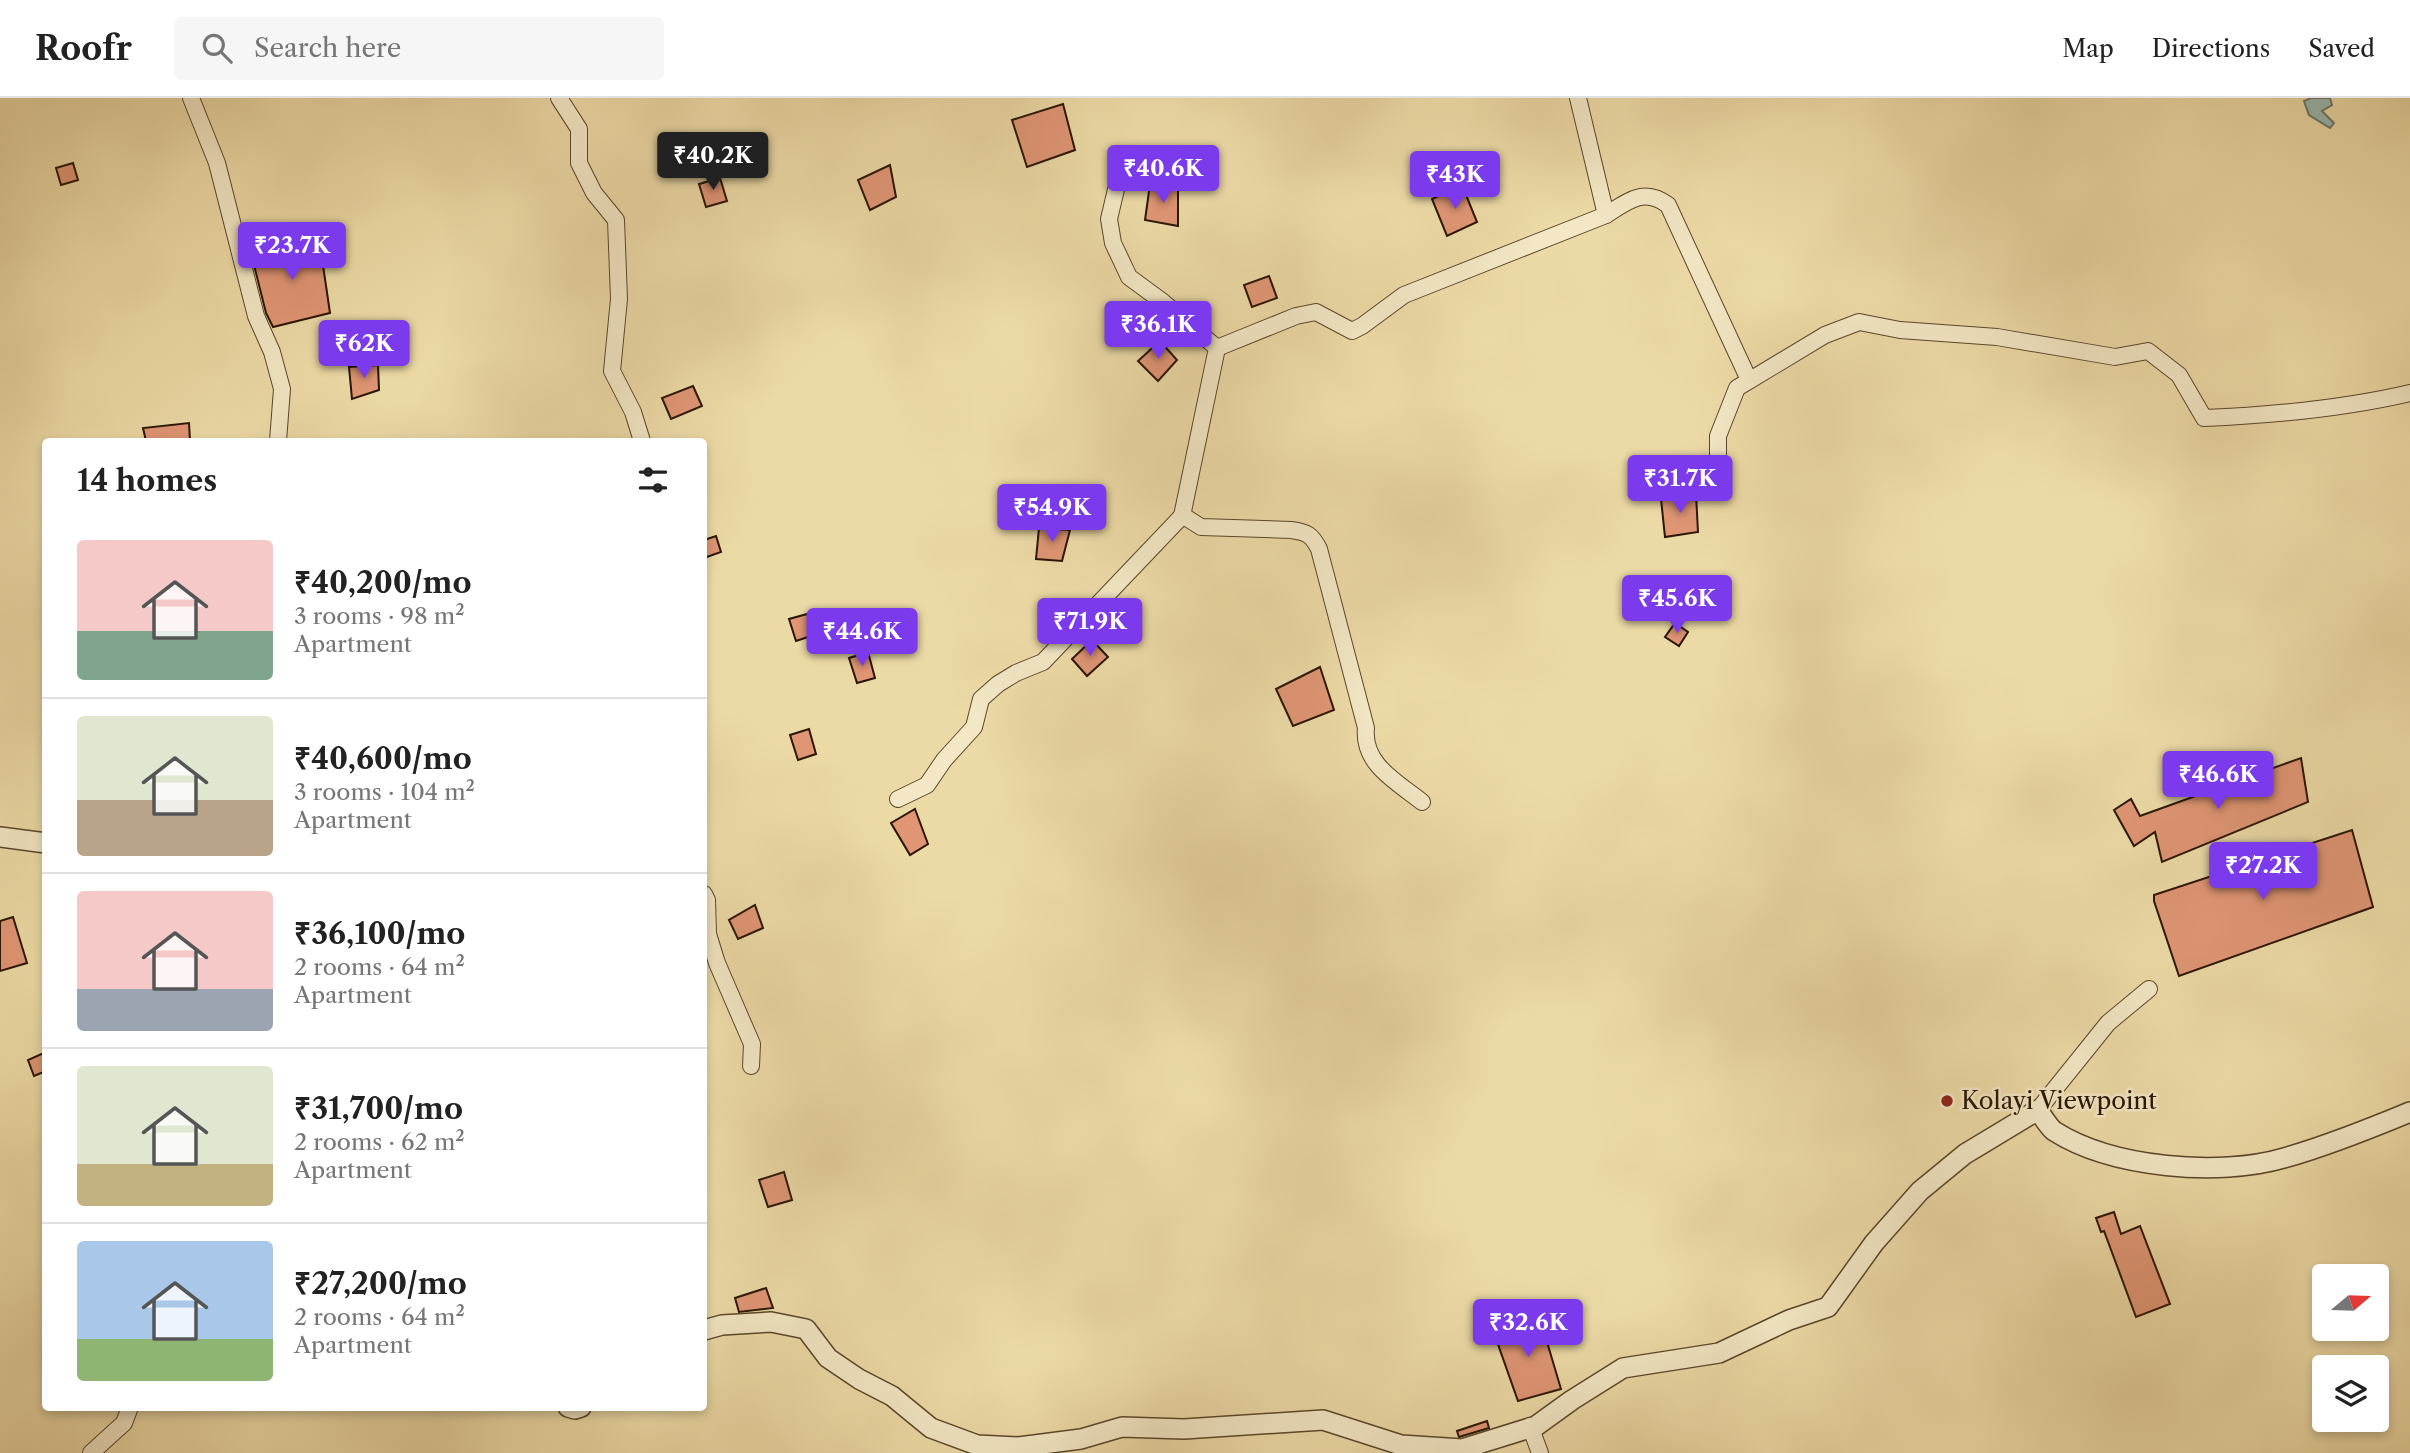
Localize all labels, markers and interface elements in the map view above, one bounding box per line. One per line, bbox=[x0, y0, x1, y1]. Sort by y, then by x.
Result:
search box bbox=[174, 17, 664, 80]
text: Roofr bbox=[35, 28, 132, 69]
icon: search bbox=[198, 29, 236, 67]
text: Search here bbox=[254, 32, 401, 64]
text: Map bbox=[2062, 34, 2114, 63]
text: Directions bbox=[2152, 34, 2270, 63]
text: Saved bbox=[2308, 34, 2375, 63]
pin: ₹40.2K bbox=[656, 132, 770, 192]
text: ₹40.2K bbox=[673, 141, 753, 169]
pin: ₹40.6K bbox=[1106, 146, 1220, 205]
pin: ₹43K bbox=[1414, 152, 1496, 211]
text: ₹40.6K bbox=[1123, 154, 1203, 182]
text: ₹43K bbox=[1426, 160, 1484, 188]
pin: ₹23.7K bbox=[235, 222, 349, 282]
text: ₹23.7K bbox=[254, 231, 330, 259]
pin: ₹36.1K bbox=[1101, 302, 1215, 361]
text: ₹36.1K bbox=[1121, 310, 1195, 338]
pin: ₹62K bbox=[323, 320, 405, 380]
text: ₹62K bbox=[335, 329, 393, 357]
pin: ₹31.7K bbox=[1623, 456, 1737, 515]
icon: filters bbox=[634, 461, 672, 499]
text: 14 homes bbox=[77, 462, 217, 499]
text: ₹31.7K bbox=[1644, 464, 1716, 492]
pin: ₹54.9K bbox=[995, 484, 1109, 544]
text: ₹54.9K bbox=[1013, 493, 1091, 521]
text: ₹40,200/mo bbox=[294, 564, 472, 601]
icon: home bbox=[133, 568, 217, 652]
pin: ₹45.6K bbox=[1620, 575, 1734, 635]
text: ₹45.6K bbox=[1638, 584, 1716, 612]
pin: ₹71.9K bbox=[1033, 598, 1147, 658]
text: 3 rooms · 98 m² bbox=[294, 602, 465, 630]
text: ₹71.9K bbox=[1053, 607, 1127, 635]
pin: ₹44.6K bbox=[805, 608, 919, 668]
text: ₹44.6K bbox=[823, 617, 901, 645]
text: Apartment bbox=[294, 630, 412, 658]
text: ₹40,600/mo bbox=[294, 740, 472, 777]
icon: home bbox=[133, 744, 217, 828]
pin: ₹46.6K bbox=[2161, 752, 2275, 811]
text: ₹46.6K bbox=[2178, 760, 2258, 788]
text: 3 rooms · 104 m² bbox=[294, 778, 475, 806]
text: Apartment bbox=[294, 806, 412, 834]
pin: ₹27.2K bbox=[2206, 842, 2320, 902]
text: ₹27.2K bbox=[2225, 851, 2301, 879]
text: ₹36,100/mo bbox=[294, 915, 465, 952]
icon: home bbox=[133, 919, 217, 1003]
text: 2 rooms · 64 m² bbox=[294, 953, 465, 981]
text: Apartment bbox=[294, 981, 412, 1009]
place label: Kolayi Viewpoint bbox=[1961, 1086, 2157, 1115]
text: ₹31,700/mo bbox=[294, 1090, 463, 1127]
marker: Kolayi Viewpoint bbox=[1939, 1093, 1955, 1109]
icon: home bbox=[133, 1094, 217, 1178]
text: 2 rooms · 62 m² bbox=[294, 1128, 465, 1156]
text: Apartment bbox=[294, 1156, 412, 1184]
north arrow bbox=[2312, 1264, 2389, 1340]
map controls bbox=[2312, 1264, 2389, 1432]
text: ₹27,200/mo bbox=[294, 1265, 467, 1302]
icon: home bbox=[133, 1269, 217, 1353]
pin: ₹32.6K bbox=[1471, 1300, 1585, 1359]
text: 2 rooms · 64 m² bbox=[294, 1303, 465, 1331]
text: ₹32.6K bbox=[1489, 1308, 1567, 1336]
text: Apartment bbox=[294, 1331, 412, 1359]
button: layers bbox=[2312, 1355, 2389, 1432]

